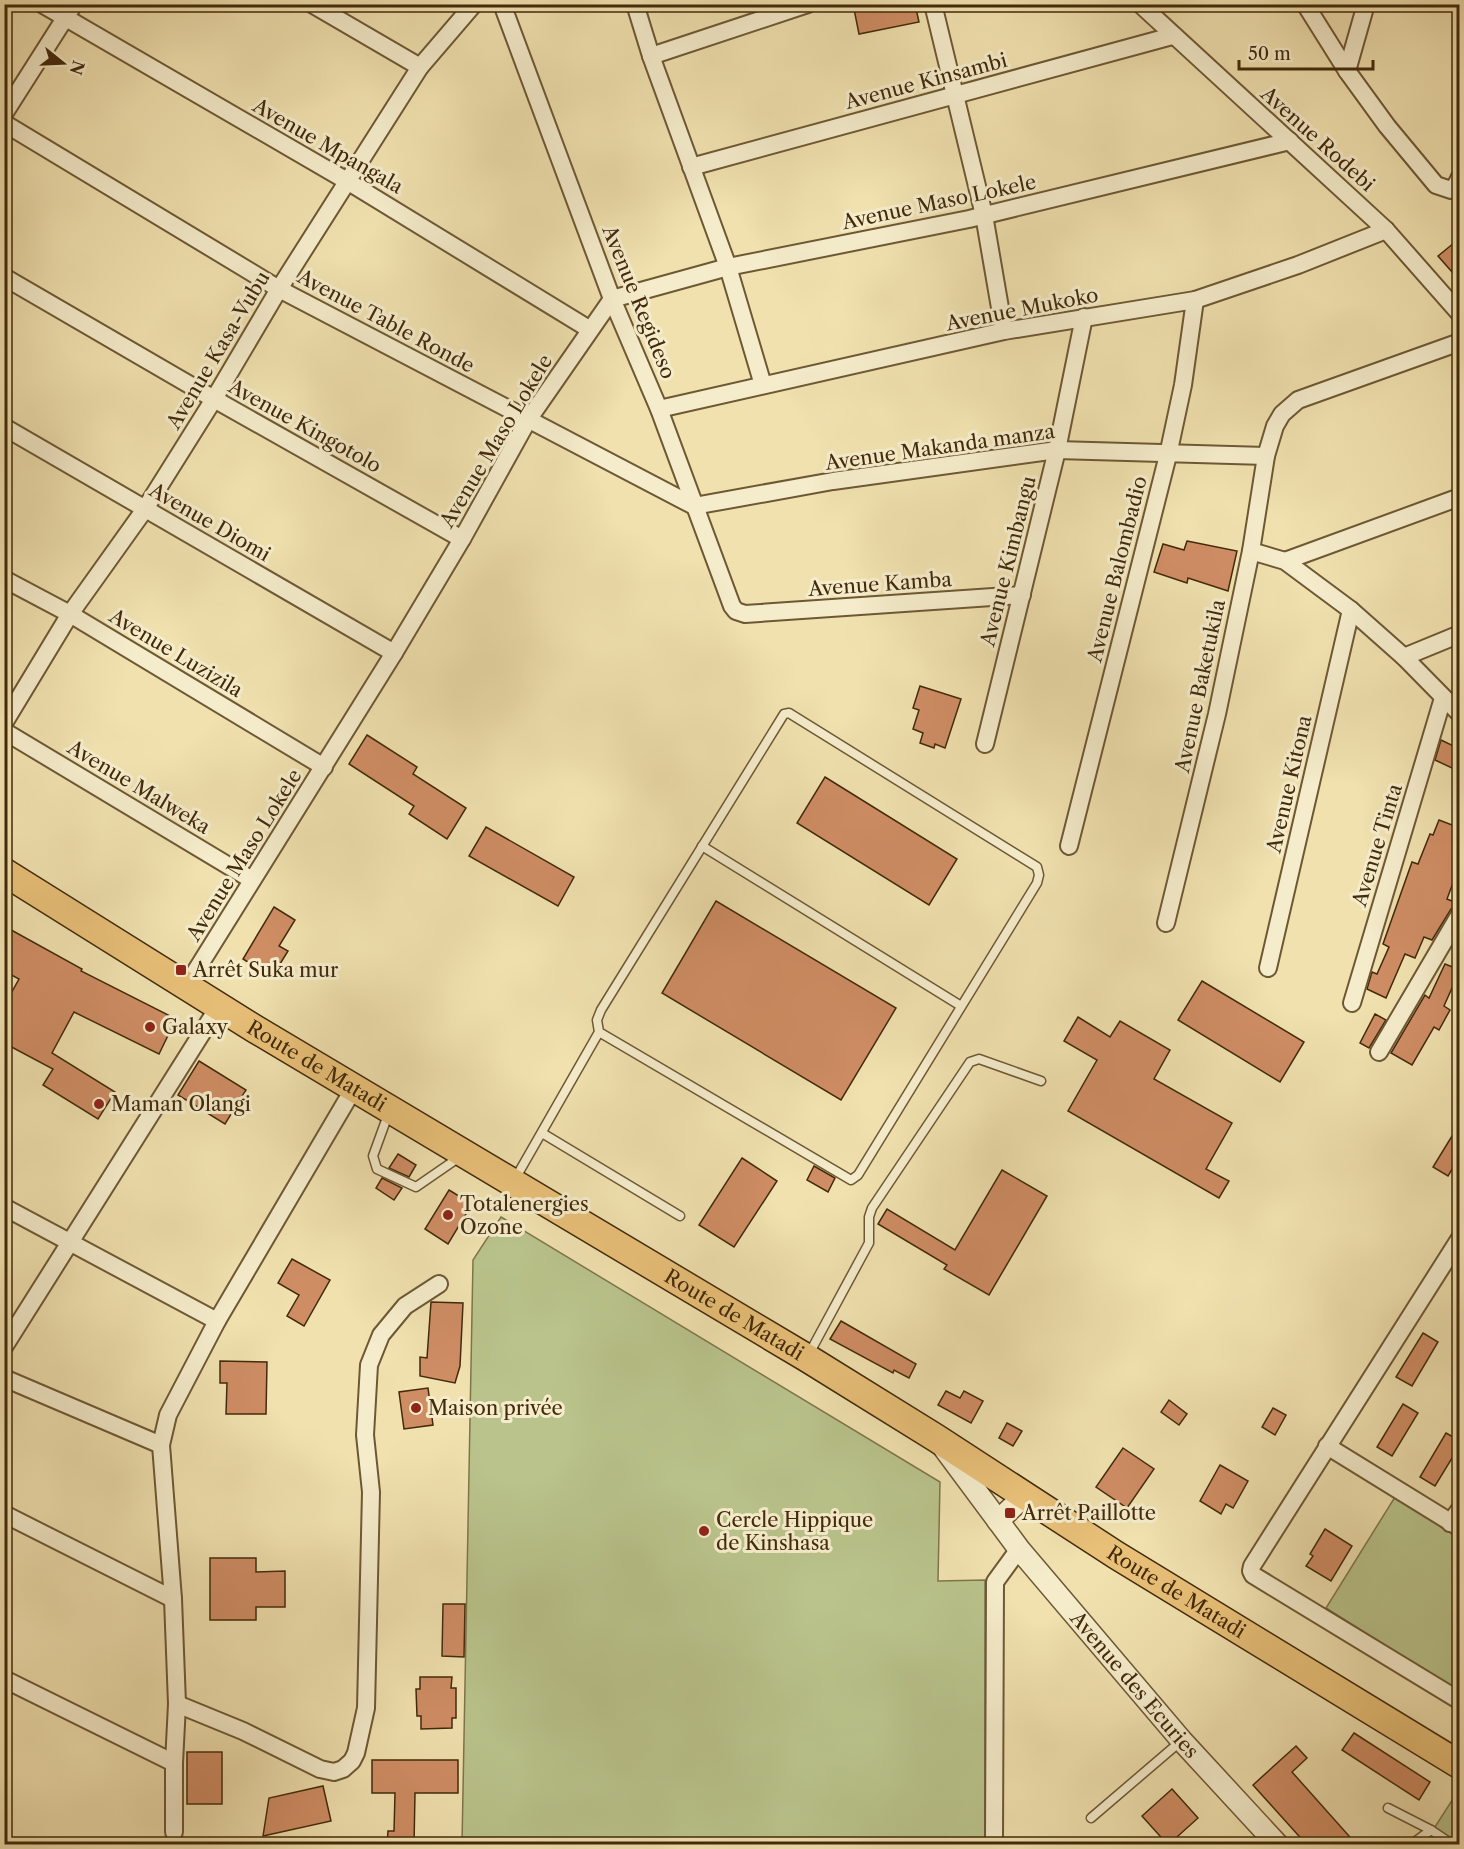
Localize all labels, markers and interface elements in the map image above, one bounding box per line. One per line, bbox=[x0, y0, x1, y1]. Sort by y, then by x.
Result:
north arrow bbox=[33, 33, 93, 93]
scale bar bbox=[1239, 33, 1372, 71]
text: 50 m bbox=[1248, 43, 1291, 65]
street label: Avenue Kinsambi bbox=[841, 48, 1010, 114]
text: N bbox=[66, 58, 89, 77]
street label: Avenue Rodebi bbox=[1255, 81, 1380, 196]
street label: Avenue Mpangala bbox=[248, 93, 408, 199]
street label: Avenue Maso Lokele bbox=[839, 170, 1038, 235]
street label: Avenue Regideso bbox=[597, 221, 681, 382]
street label: Avenue Table Ronde bbox=[293, 264, 478, 378]
street label: Avenue Kasa-Vubu bbox=[161, 267, 275, 434]
street label: Avenue Mukoko bbox=[943, 282, 1100, 336]
street label: Avenue Maso Lokele bbox=[434, 350, 557, 533]
street label: Avenue Kingotolo bbox=[224, 374, 386, 478]
street label: Avenue Makanda manza bbox=[823, 419, 1057, 475]
street label: Avenue Kimbangu bbox=[975, 473, 1041, 650]
street label: Avenue Balombadio bbox=[1082, 473, 1152, 665]
street label: Avenue Diomi bbox=[144, 477, 275, 566]
street label: Avenue Kamba bbox=[806, 567, 953, 601]
street label: Avenue Baketukila bbox=[1170, 597, 1230, 776]
street label: Avenue Luzizila bbox=[104, 603, 247, 702]
street label: Avenue Kitona bbox=[1261, 712, 1317, 856]
street label: Avenue Malweka bbox=[63, 735, 215, 839]
street label: Avenue Maso Lokele bbox=[181, 765, 307, 946]
street label: Avenue Tinta bbox=[1347, 780, 1407, 910]
place label: Arrêt Suka mur bbox=[192, 958, 339, 982]
marker: Arrêt Suka mur bbox=[174, 963, 188, 977]
place label: Galaxy bbox=[162, 1015, 229, 1039]
street label: Route de Matadi bbox=[243, 1015, 391, 1117]
marker: Galaxy bbox=[143, 1020, 157, 1034]
place label: Maman Olangi bbox=[111, 1092, 251, 1116]
marker: Maman Olangi bbox=[92, 1097, 106, 1111]
place label: Totalenergies Ozone bbox=[460, 1192, 589, 1239]
marker: Totalenergies Ozone bbox=[441, 1208, 455, 1222]
street label: Route de Matadi bbox=[660, 1264, 808, 1365]
place label: Maison privée bbox=[428, 1396, 563, 1420]
marker: Maison privée bbox=[409, 1401, 423, 1415]
place label: Arrêt Paillotte bbox=[1021, 1501, 1156, 1525]
marker: Arrêt Paillotte bbox=[1003, 1506, 1017, 1520]
place label: Cercle Hippique de Kinshasa bbox=[716, 1508, 873, 1555]
marker: Cercle Hippique de Kinshasa bbox=[697, 1524, 711, 1538]
street label: Route de Matadi bbox=[1103, 1541, 1250, 1643]
street label: Avenue des Ecuries bbox=[1065, 1606, 1204, 1763]

